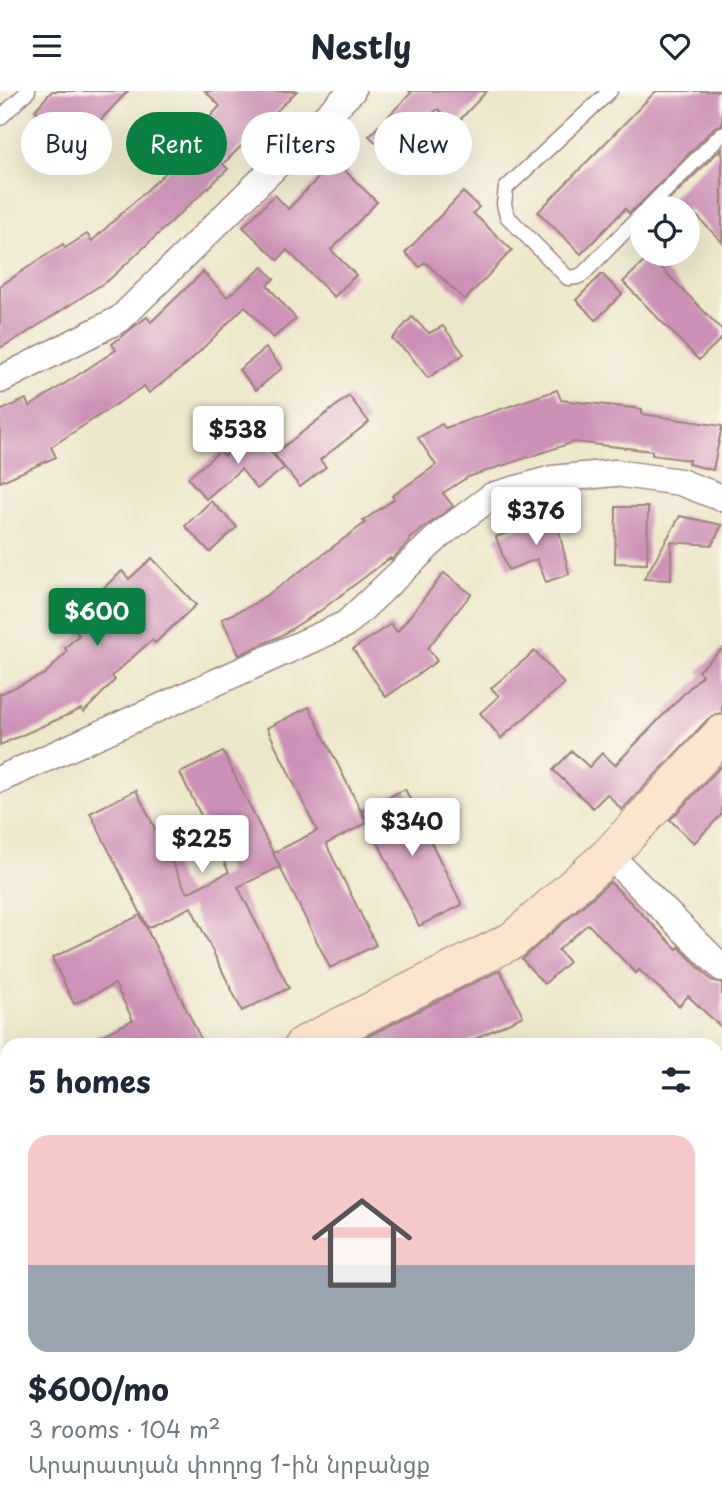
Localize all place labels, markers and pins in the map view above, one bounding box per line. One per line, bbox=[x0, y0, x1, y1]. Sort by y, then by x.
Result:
pin: $538 bbox=[197, 407, 279, 466]
pin: $376 bbox=[495, 487, 577, 547]
pin: $600 bbox=[56, 589, 138, 648]
pin: $340 bbox=[371, 799, 453, 858]
pin: $225 bbox=[161, 815, 243, 875]

